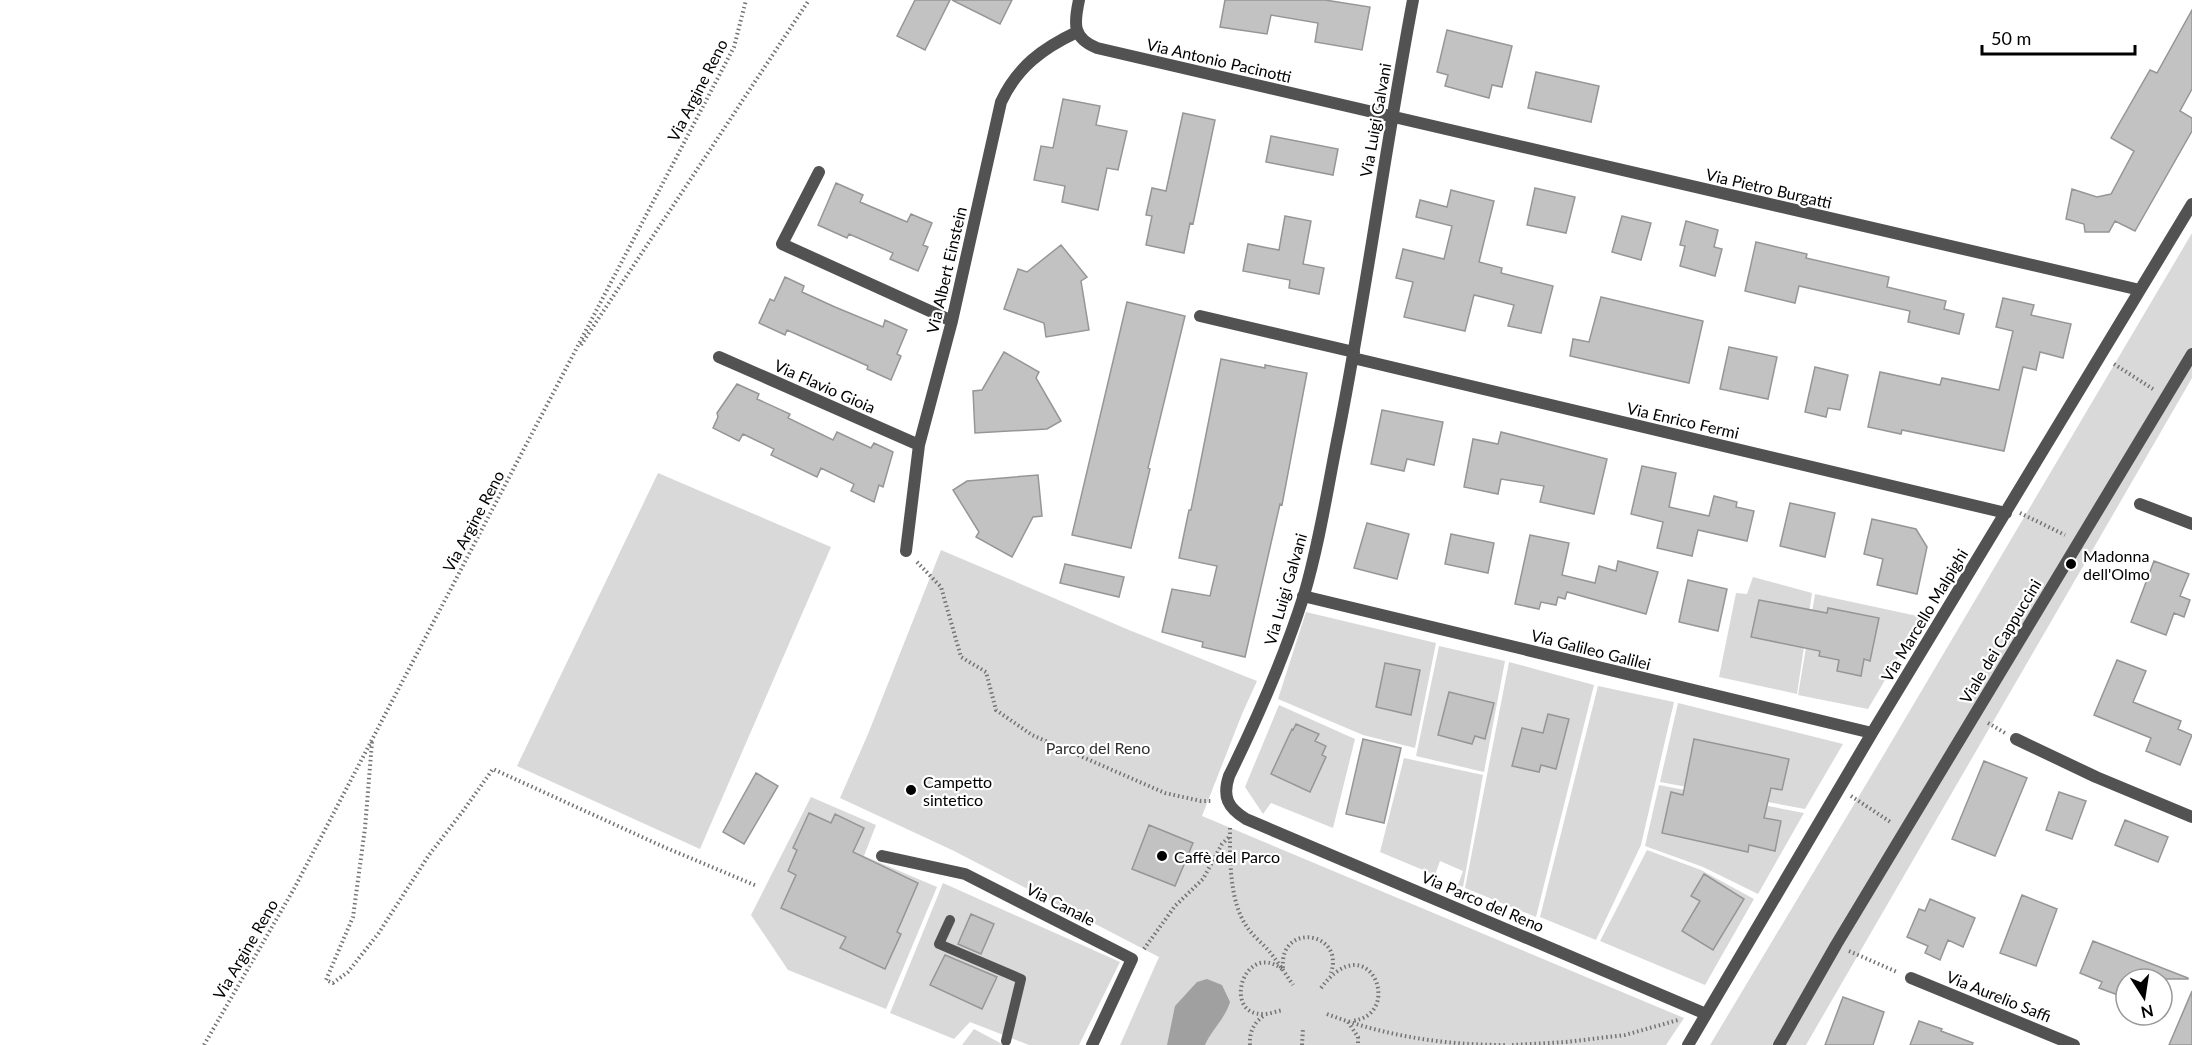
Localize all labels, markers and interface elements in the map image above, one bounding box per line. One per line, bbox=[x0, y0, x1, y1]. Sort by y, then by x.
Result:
scale bar bbox=[1982, 18, 2135, 56]
text: 50 m bbox=[1991, 27, 2031, 49]
street label: Via Antonio Pacinotti bbox=[1145, 34, 1293, 86]
street label: Via Argine Reno bbox=[663, 36, 731, 144]
street label: Via Luigi Galvani bbox=[1356, 61, 1394, 179]
street label: Via Pietro Burgatti bbox=[1704, 164, 1834, 212]
street label: Via Albert Einstein bbox=[922, 205, 970, 335]
street label: Via Flavio Gioia bbox=[771, 355, 879, 417]
street label: Via Enrico Fermi bbox=[1625, 398, 1741, 442]
street label: Via Argine Reno bbox=[438, 467, 508, 575]
street label: Via Luigi Galvani bbox=[1260, 531, 1310, 647]
street label: Via Marcello Malpighi bbox=[1877, 545, 1971, 685]
place label: Madonna dell'Olmo bbox=[2083, 546, 2150, 583]
marker: Madonna dell'Olmo bbox=[2064, 557, 2078, 571]
street label: Viale dei Cappuccini bbox=[1955, 575, 2045, 707]
street label: Via Galileo Galilei bbox=[1529, 625, 1653, 673]
park label: Parco del Reno bbox=[1046, 738, 1150, 757]
place label: Campetto sintetico bbox=[923, 772, 992, 809]
marker: Campetto sintetico bbox=[904, 783, 918, 797]
place label: Caffè del Parco bbox=[1174, 847, 1280, 866]
marker: Caffè del Parco bbox=[1155, 849, 1169, 863]
street label: Via Parco del Reno bbox=[1419, 867, 1547, 935]
street label: Via Canale bbox=[1024, 879, 1098, 929]
street label: Via Argine Reno bbox=[209, 896, 281, 1002]
street label: Via Aurelio Saffi bbox=[1944, 966, 2054, 1026]
north arrow bbox=[2114, 967, 2174, 1027]
text: N bbox=[2139, 1002, 2155, 1023]

